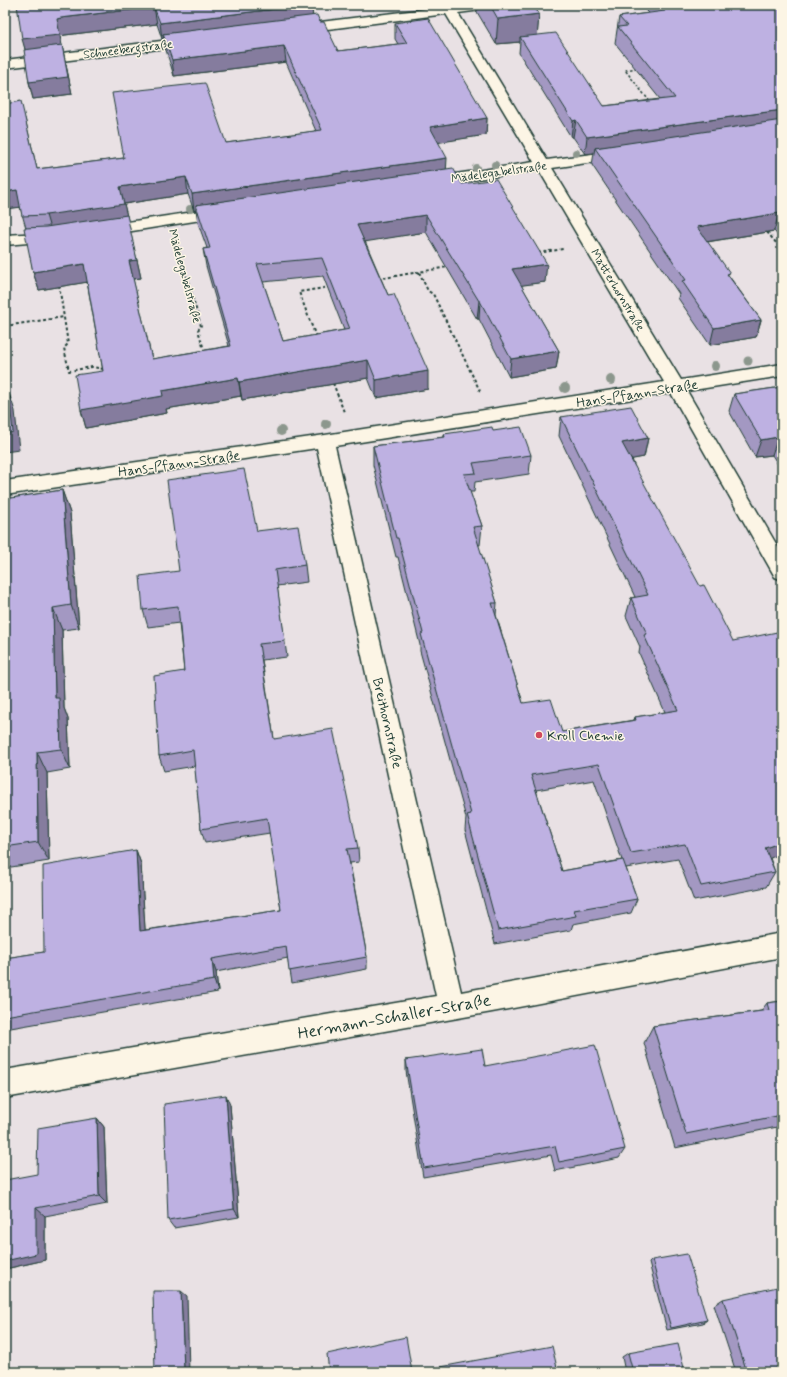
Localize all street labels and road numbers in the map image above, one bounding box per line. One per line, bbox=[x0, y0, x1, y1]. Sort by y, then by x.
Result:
street label: Schneebergstraße bbox=[82, 37, 174, 64]
street label: Mädelegabelstraße bbox=[450, 158, 548, 188]
street label: Mädelegabelstraße bbox=[164, 227, 204, 325]
street label: Matterhornstraße bbox=[586, 246, 648, 335]
street label: Hans-Pfann-Straße bbox=[575, 375, 699, 412]
street label: Hans-Pfann-Straße bbox=[117, 447, 241, 481]
street label: Breithornstraße bbox=[368, 676, 406, 770]
street label: Hermann-Schaller-Straße bbox=[296, 989, 492, 1045]

